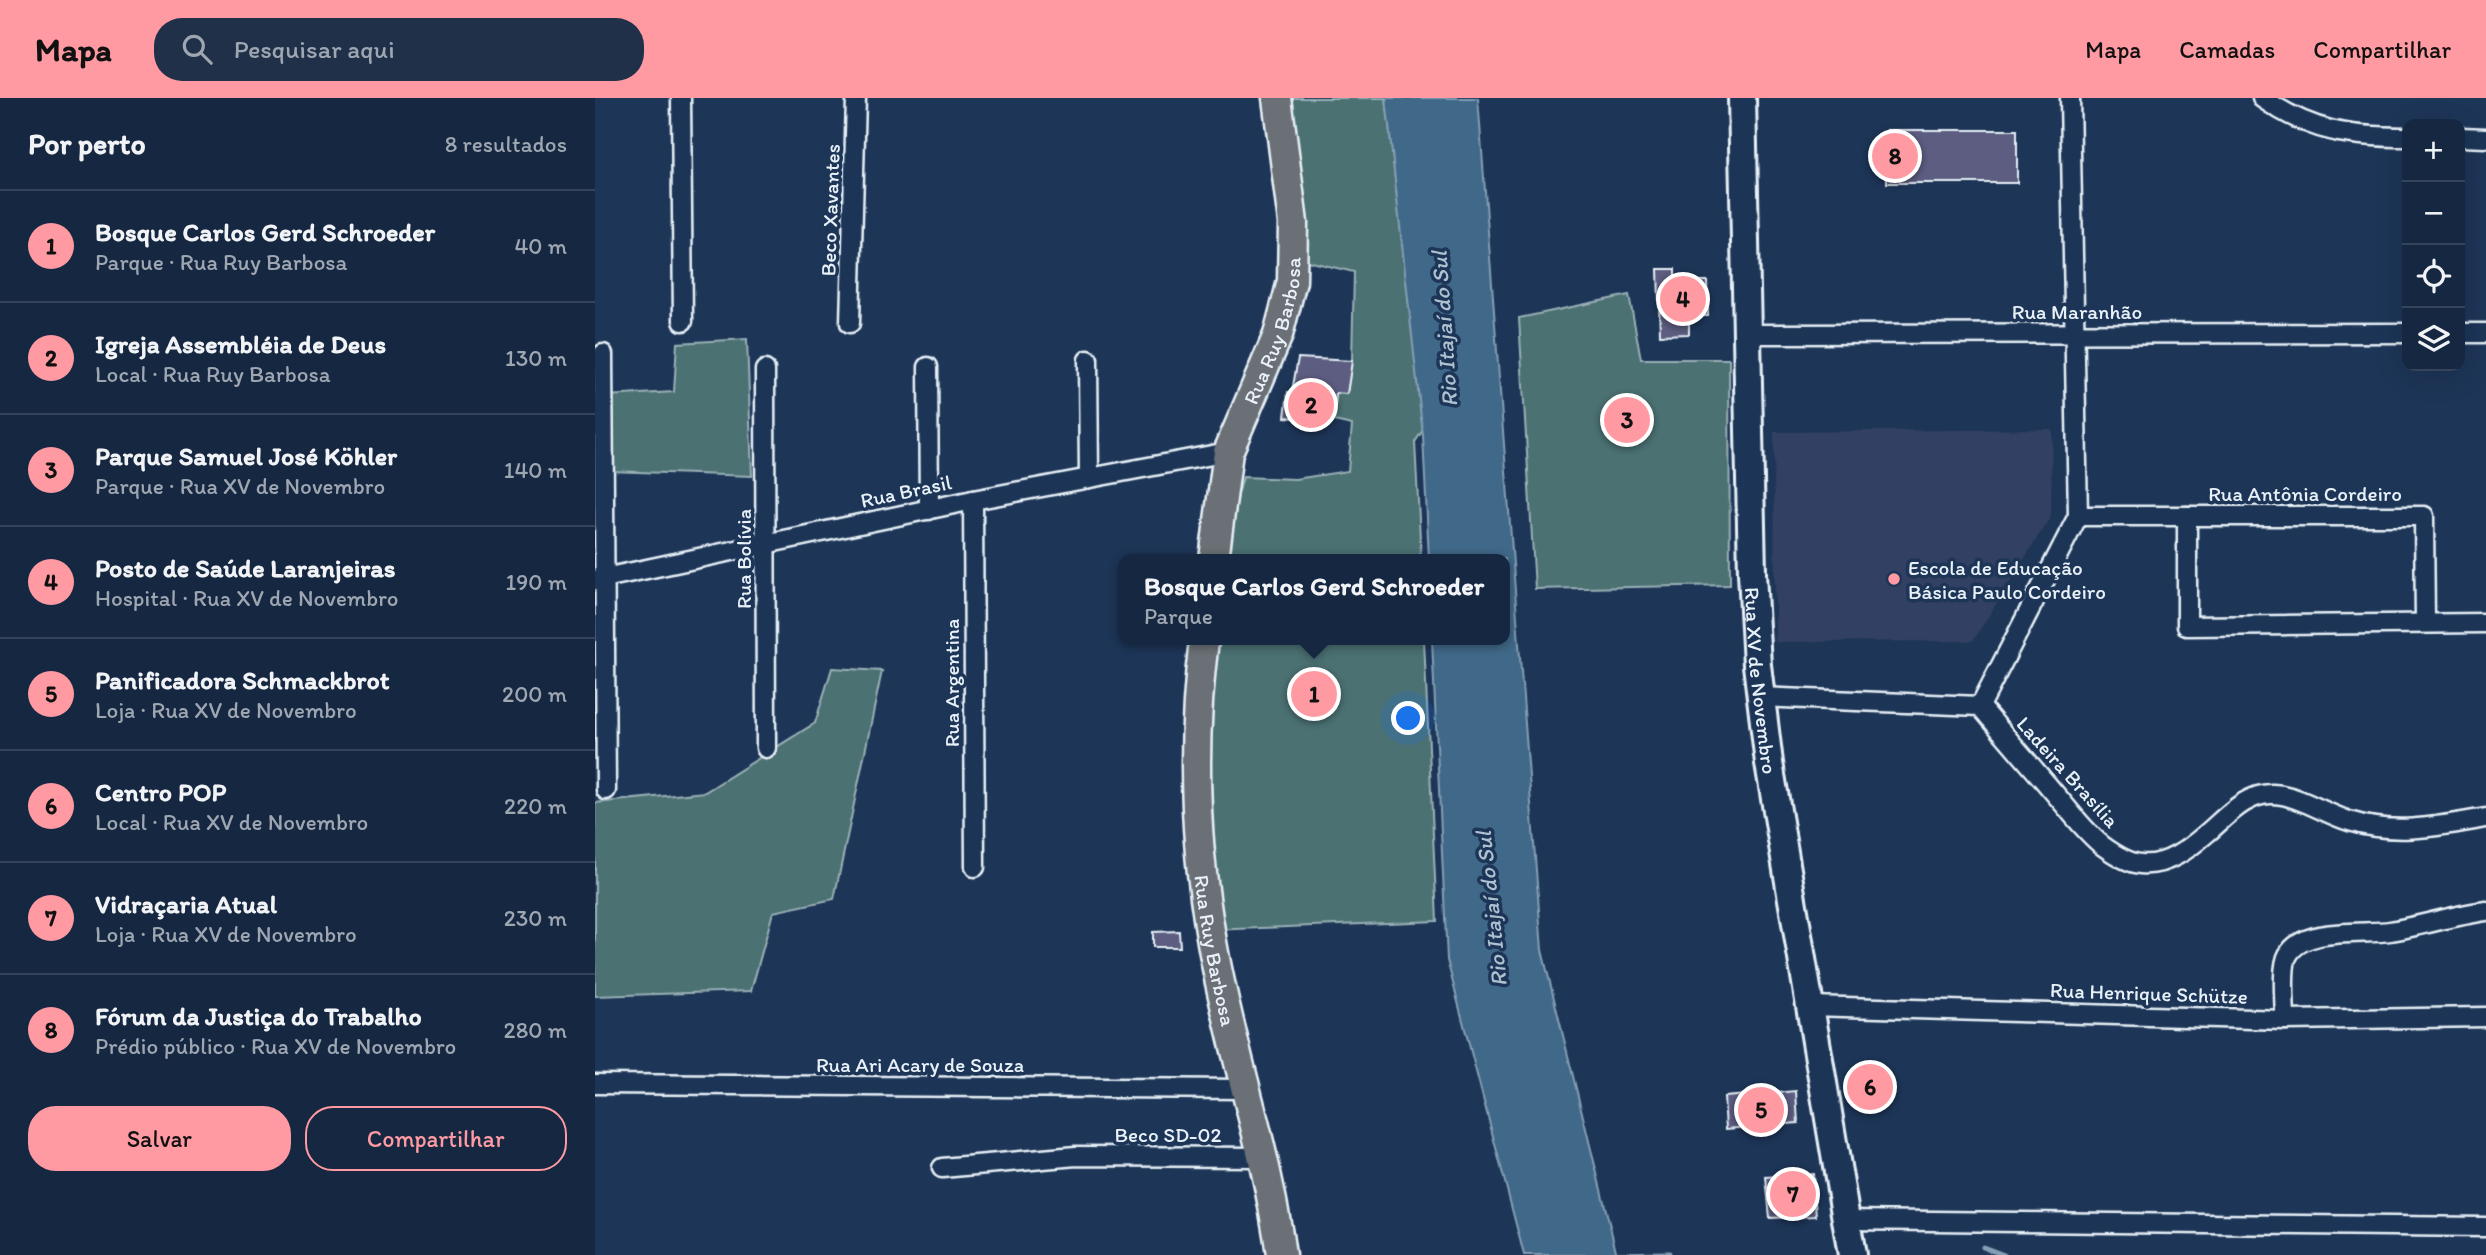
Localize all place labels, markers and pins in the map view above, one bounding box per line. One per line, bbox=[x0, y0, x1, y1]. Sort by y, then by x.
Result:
pin: 8 bbox=[1872, 130, 1918, 182]
pin: 4 bbox=[1660, 273, 1706, 325]
pin: 2 bbox=[1288, 379, 1334, 431]
pin: 3 bbox=[1604, 394, 1650, 446]
place label: Escola de Educação Básica Paulo Cordeiro bbox=[1908, 555, 2106, 604]
marker: Escola de Educação Básica Paulo Cordeiro bbox=[1886, 571, 1902, 587]
pin: 1 bbox=[1291, 668, 1337, 720]
pin: 6 bbox=[1847, 1061, 1893, 1113]
pin: 5 bbox=[1738, 1084, 1784, 1136]
pin: 7 bbox=[1770, 1168, 1816, 1220]

